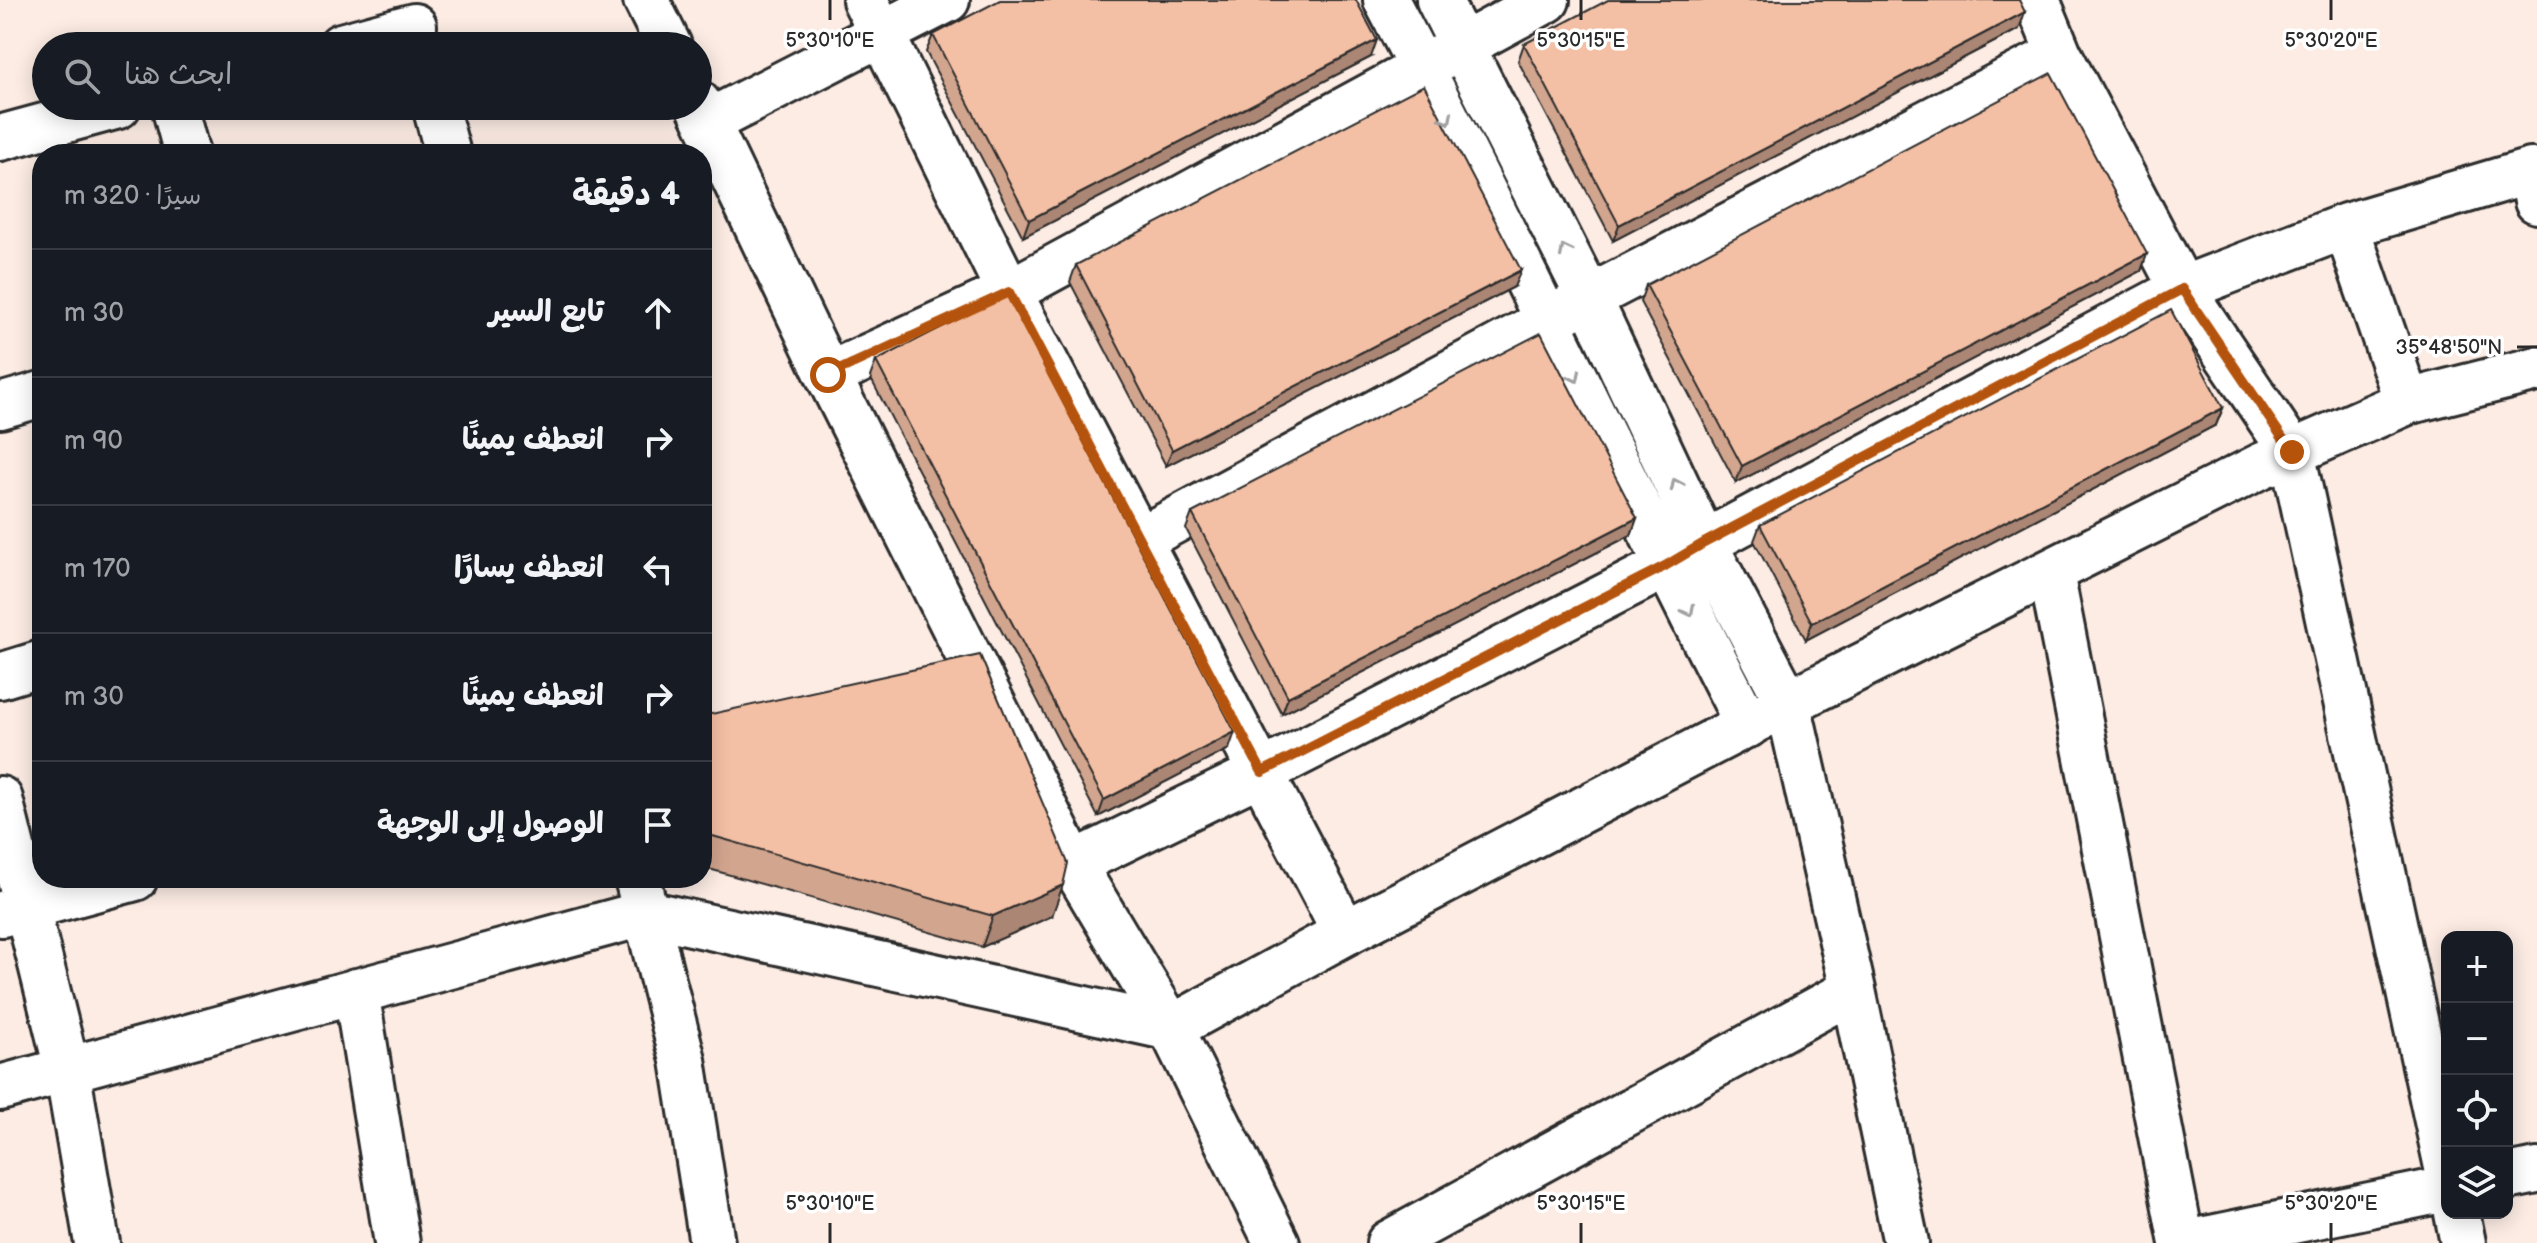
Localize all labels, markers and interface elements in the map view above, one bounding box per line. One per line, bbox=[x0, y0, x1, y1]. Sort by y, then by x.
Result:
text: 5°30'10"E bbox=[785, 29, 875, 53]
text: 5°30'15"E bbox=[1537, 29, 1625, 53]
text: 5°30'20"E bbox=[2284, 29, 2378, 53]
search box bbox=[32, 32, 712, 120]
icon: search bbox=[60, 54, 104, 98]
text: ابحث هنا bbox=[124, 57, 232, 93]
one-way arrow bbox=[1438, 111, 1453, 126]
text: 4 دقيقة bbox=[572, 174, 680, 215]
text: سيرًا · 320 m bbox=[64, 181, 201, 212]
one-way arrow bbox=[1559, 243, 1574, 258]
icon: ahead bbox=[636, 291, 680, 335]
text: تابع السير bbox=[489, 294, 604, 330]
text: 30 m bbox=[64, 298, 124, 329]
text: 35°48'50"N bbox=[2396, 336, 2502, 360]
route start bbox=[810, 357, 846, 393]
one-way arrow bbox=[1565, 369, 1581, 384]
icon: right bbox=[636, 419, 680, 463]
text: انعطف يمينًا bbox=[462, 422, 604, 458]
text: 90 m bbox=[64, 426, 123, 457]
route end bbox=[2274, 434, 2310, 470]
one-way arrow bbox=[1670, 478, 1686, 493]
icon: left bbox=[636, 547, 680, 591]
text: انعطف يسارًا bbox=[454, 550, 604, 586]
text: 170 m bbox=[64, 554, 131, 585]
one-way arrow bbox=[1679, 603, 1694, 617]
icon: right bbox=[636, 675, 680, 719]
text: انعطف يمينًا bbox=[462, 678, 604, 714]
text: 30 m bbox=[64, 682, 124, 713]
icon: arrive bbox=[636, 803, 680, 847]
text: الوصول إلى الوجهة bbox=[377, 806, 604, 842]
map controls bbox=[2441, 931, 2513, 1219]
button: + bbox=[2441, 931, 2513, 1003]
button: − bbox=[2441, 1003, 2513, 1075]
button: locate bbox=[2441, 1075, 2513, 1147]
button: layers bbox=[2441, 1147, 2513, 1219]
text: 5°30'10"E bbox=[785, 1192, 875, 1216]
text: 5°30'15"E bbox=[1537, 1192, 1625, 1216]
text: 5°30'20"E bbox=[2284, 1192, 2378, 1216]

